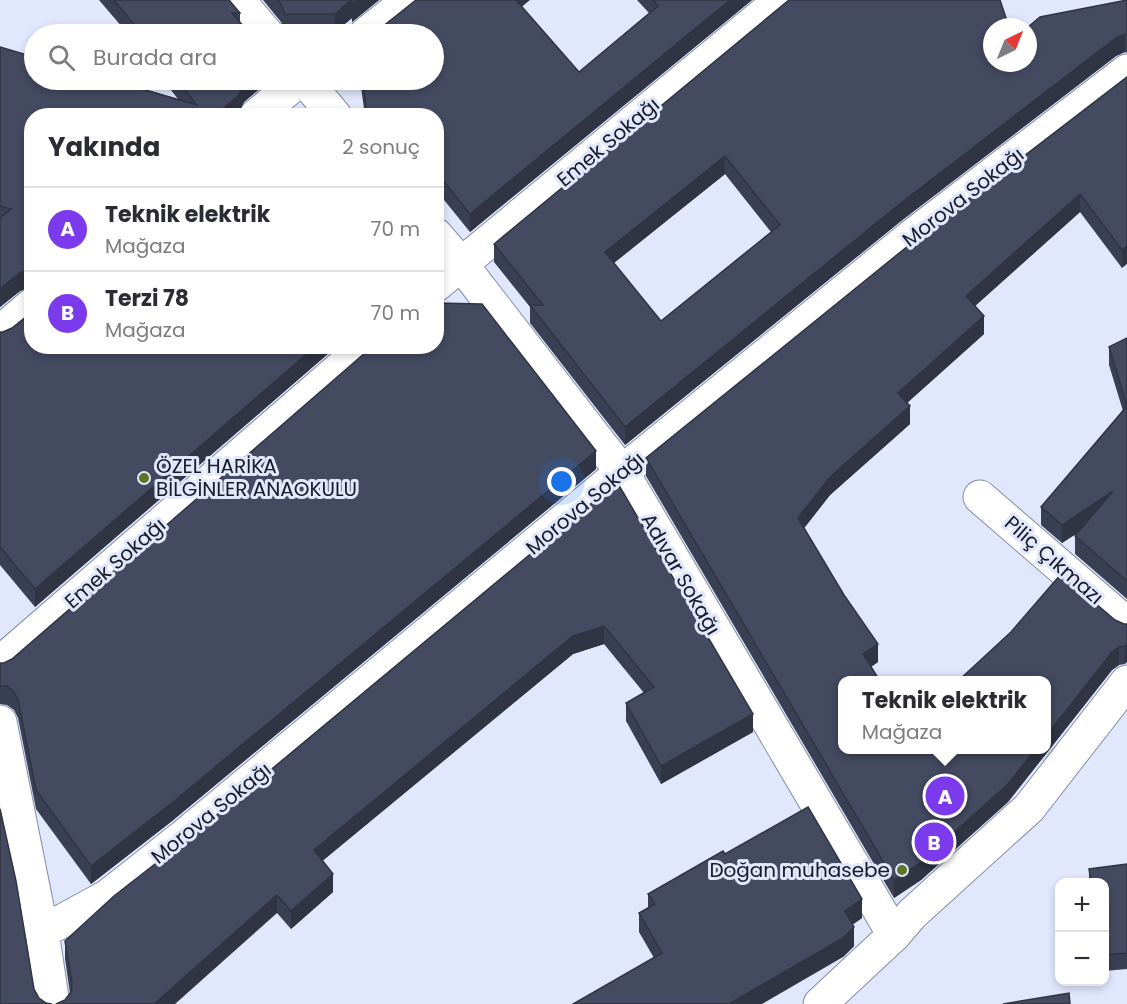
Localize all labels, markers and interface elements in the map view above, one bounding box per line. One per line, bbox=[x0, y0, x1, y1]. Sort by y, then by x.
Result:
north arrow bbox=[983, 18, 1037, 72]
search box bbox=[24, 24, 444, 90]
icon: search bbox=[45, 41, 78, 74]
text: Burada ara bbox=[93, 42, 217, 73]
street label: Emek Sokağı bbox=[551, 91, 665, 193]
text: Yakında bbox=[48, 129, 160, 165]
text: 2 sonuç bbox=[342, 133, 420, 161]
street label: Morova Sokağı bbox=[896, 141, 1030, 253]
text: Teknik elektrik bbox=[105, 199, 270, 230]
text: A bbox=[60, 215, 75, 243]
text: 70 m bbox=[371, 215, 420, 243]
text: Mağaza bbox=[105, 232, 185, 260]
text: Terzi 78 bbox=[105, 283, 189, 314]
text: B bbox=[61, 299, 74, 327]
text: 70 m bbox=[371, 299, 420, 327]
text: Mağaza bbox=[105, 316, 185, 344]
street label: Morova Sokağı bbox=[520, 445, 650, 561]
place label: ÖZEL HARİKA BİLGİNLER ANAOKULU bbox=[156, 452, 357, 503]
your location bbox=[547, 467, 576, 496]
marker: ÖZEL HARİKA BİLGİNLER ANAOKULU bbox=[137, 471, 151, 485]
street label: Adıvar Sokağı bbox=[635, 508, 727, 640]
street label: Piliç Çıkmazı bbox=[999, 509, 1109, 611]
street label: Emek Sokağı bbox=[58, 511, 172, 615]
popup bbox=[838, 676, 1051, 754]
text: Teknik elektrik bbox=[862, 685, 1027, 716]
text: Mağaza bbox=[862, 718, 942, 746]
street label: Morova Sokağı bbox=[145, 756, 277, 870]
pin: A bbox=[926, 774, 964, 818]
pin: B bbox=[914, 820, 954, 864]
place label: Doğan muhasebe bbox=[709, 856, 890, 884]
marker: Doğan muhasebe bbox=[895, 863, 909, 877]
map controls bbox=[1055, 878, 1109, 986]
button: + bbox=[1055, 878, 1109, 932]
button: − bbox=[1055, 932, 1109, 986]

